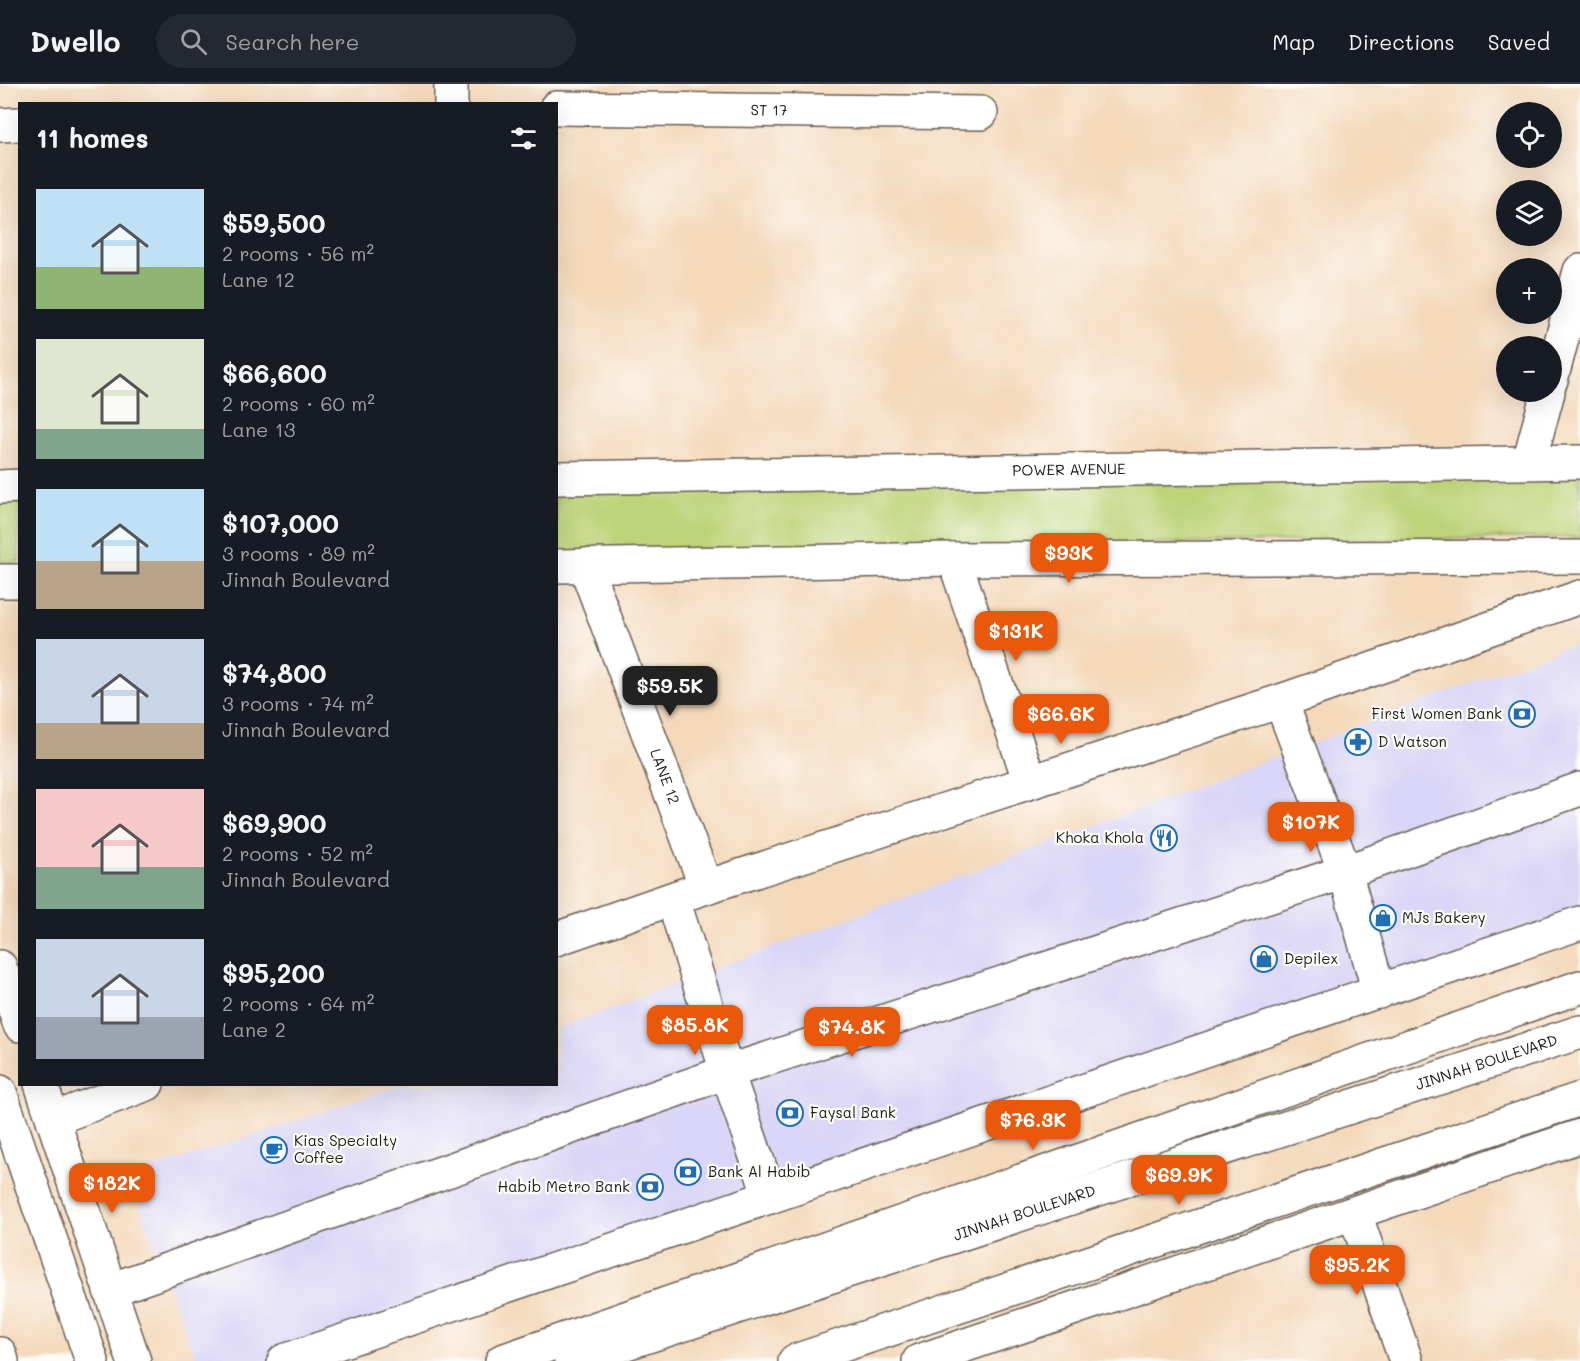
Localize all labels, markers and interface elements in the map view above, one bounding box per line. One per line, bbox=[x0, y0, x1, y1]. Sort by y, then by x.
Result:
search box bbox=[156, 14, 576, 68]
text: Dwello bbox=[30, 23, 120, 59]
icon: search bbox=[177, 25, 210, 58]
text: Search here bbox=[225, 27, 359, 56]
text: Map bbox=[1272, 28, 1315, 55]
text: Directions bbox=[1348, 28, 1455, 55]
text: Saved bbox=[1488, 28, 1550, 55]
street label: ST 17 bbox=[751, 99, 787, 120]
map controls bbox=[1496, 102, 1562, 402]
button: locate bbox=[1496, 102, 1562, 168]
text: 11 homes bbox=[36, 121, 149, 155]
icon: filters bbox=[507, 122, 540, 155]
button: layers bbox=[1496, 180, 1562, 246]
text: $59,500 bbox=[222, 206, 325, 240]
icon: home bbox=[84, 213, 156, 285]
text: 2 rooms · 56 m² bbox=[222, 240, 374, 266]
button: + bbox=[1496, 258, 1562, 324]
text: Lane 12 bbox=[222, 266, 295, 292]
button: − bbox=[1496, 336, 1562, 402]
text: $66,600 bbox=[222, 356, 327, 390]
icon: home bbox=[84, 363, 156, 435]
text: 2 rooms · 60 m² bbox=[222, 390, 375, 416]
text: Lane 13 bbox=[222, 416, 296, 442]
street label: POWER AVENUE bbox=[1012, 458, 1126, 480]
text: $107,000 bbox=[222, 506, 339, 540]
icon: home bbox=[84, 513, 156, 585]
pin: $93K bbox=[1033, 533, 1105, 584]
text: $93K bbox=[1044, 539, 1094, 565]
text: 3 rooms · 89 m² bbox=[222, 540, 375, 566]
text: Jinnah Boulevard bbox=[222, 566, 390, 592]
pin: $131K bbox=[974, 611, 1058, 662]
text: $131K bbox=[988, 617, 1044, 643]
text: $74,800 bbox=[222, 656, 327, 690]
icon: home bbox=[84, 663, 156, 735]
pin: $59.5K bbox=[621, 666, 719, 717]
text: $59.5K bbox=[636, 672, 704, 698]
text: 3 rooms · 74 m² bbox=[222, 690, 374, 716]
pin: $66.6K bbox=[1012, 694, 1110, 745]
bank icon: First Women Bank bbox=[1507, 699, 1537, 729]
text: $66.6K bbox=[1027, 700, 1095, 726]
place label: First Women Bank bbox=[1371, 703, 1502, 723]
text: Jinnah Boulevard bbox=[222, 716, 390, 742]
pharmacy icon: D Watson bbox=[1343, 727, 1373, 757]
place label: D Watson bbox=[1378, 731, 1447, 751]
street label: LANE 12 bbox=[646, 746, 685, 807]
pin: $107K bbox=[1269, 802, 1353, 853]
text: $69,900 bbox=[222, 806, 326, 840]
text: $107K bbox=[1282, 808, 1340, 834]
icon: home bbox=[84, 813, 156, 885]
restaurant icon: Khoka Khola bbox=[1149, 823, 1179, 853]
place label: Khoka Khola bbox=[1056, 827, 1144, 847]
text: 2 rooms · 52 m² bbox=[222, 840, 373, 866]
text: Jinnah Boulevard bbox=[222, 866, 390, 892]
shop icon: MJs Bakery bbox=[1368, 903, 1398, 933]
place label: MJs Bakery bbox=[1402, 907, 1486, 927]
shop icon: Depilex bbox=[1249, 944, 1279, 974]
place label: Depilex bbox=[1284, 948, 1338, 968]
text: $95,200 bbox=[222, 956, 325, 990]
icon: home bbox=[84, 963, 156, 1035]
text: 2 rooms · 64 m² bbox=[222, 990, 374, 1016]
pin: $85.8K bbox=[646, 1005, 744, 1056]
pin: $74.8K bbox=[803, 1007, 901, 1058]
text: $85.8K bbox=[661, 1011, 729, 1037]
text: $74.8K bbox=[818, 1013, 886, 1039]
text: Lane 2 bbox=[222, 1016, 286, 1042]
street label: JINNAH BOULEVARD bbox=[1413, 1029, 1560, 1094]
bank icon: Faysal Bank bbox=[775, 1098, 805, 1128]
pin: $76.3K bbox=[984, 1100, 1082, 1151]
place label: Faysal Bank bbox=[810, 1102, 896, 1122]
text: $76.3K bbox=[1000, 1106, 1066, 1132]
place label: Kias Specialty Coffee bbox=[294, 1130, 397, 1167]
cafe icon: Kias Specialty Coffee bbox=[259, 1135, 289, 1165]
pin: $69.9K bbox=[1130, 1155, 1228, 1206]
bank icon: Bank Al Habib bbox=[673, 1157, 703, 1187]
place label: Bank Al Habib bbox=[708, 1161, 810, 1181]
text: $69.9K bbox=[1145, 1161, 1213, 1187]
pin: $182K bbox=[70, 1163, 154, 1214]
text: $182K bbox=[83, 1169, 141, 1195]
bank icon: Habib Metro Bank bbox=[635, 1172, 665, 1202]
place label: Habib Metro Bank bbox=[497, 1176, 630, 1196]
street label: JINNAH BOULEVARD bbox=[951, 1180, 1098, 1245]
pin: $95.2K bbox=[1308, 1245, 1406, 1296]
text: $95.2K bbox=[1324, 1251, 1390, 1277]

